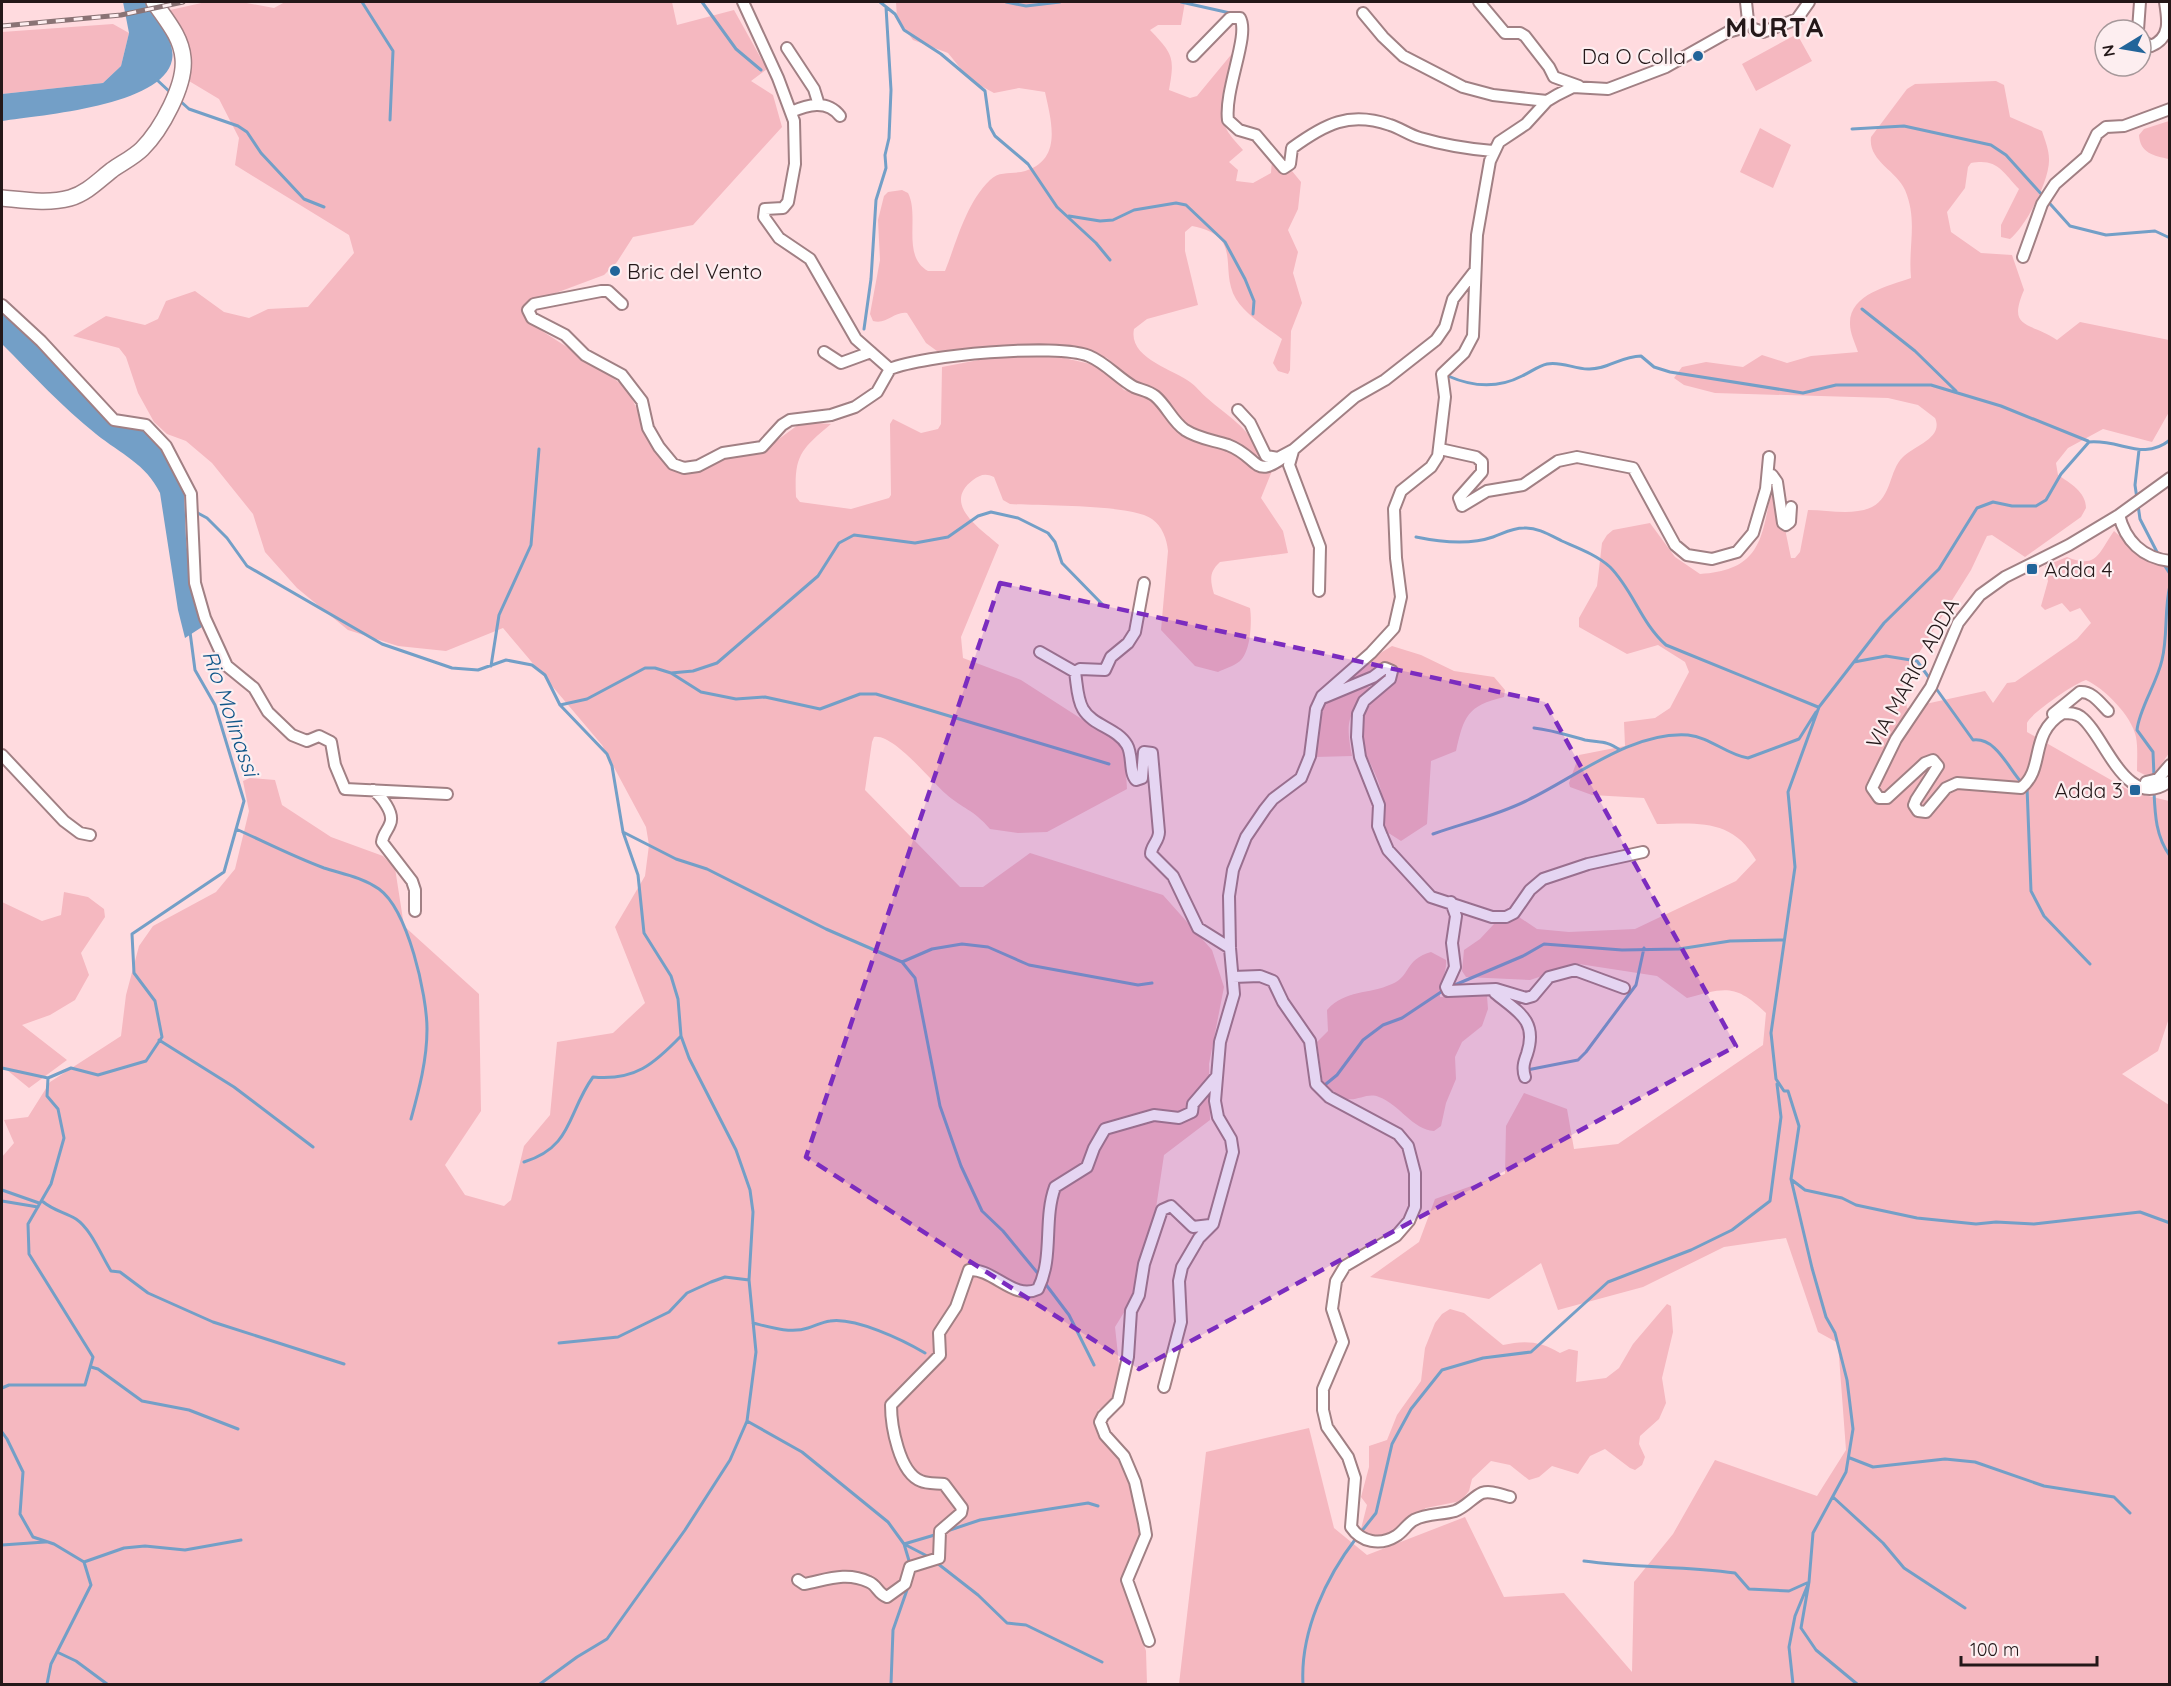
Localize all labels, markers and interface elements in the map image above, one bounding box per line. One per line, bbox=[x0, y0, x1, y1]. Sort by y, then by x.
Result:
district label: MURTA bbox=[1725, 10, 1825, 44]
north arrow bbox=[2093, 18, 2153, 78]
place label: Da O Colla bbox=[1582, 43, 1686, 69]
text: N bbox=[2097, 43, 2119, 59]
marker: Da O Colla bbox=[1691, 49, 1705, 63]
place label: Bric del Vento bbox=[627, 258, 762, 284]
marker: Bric del Vento bbox=[608, 264, 622, 278]
place label: Adda 4 bbox=[2044, 556, 2113, 582]
marker: Adda 4 bbox=[2025, 562, 2039, 576]
street label: VIA MARIO ADDA bbox=[1860, 593, 1964, 753]
water label: Rio Molinassi bbox=[196, 646, 266, 782]
place label: Adda 3 bbox=[2054, 777, 2123, 803]
marker: Adda 3 bbox=[2128, 783, 2142, 797]
scale bar bbox=[1961, 1629, 2098, 1667]
text: 100 m bbox=[1970, 1638, 2019, 1661]

